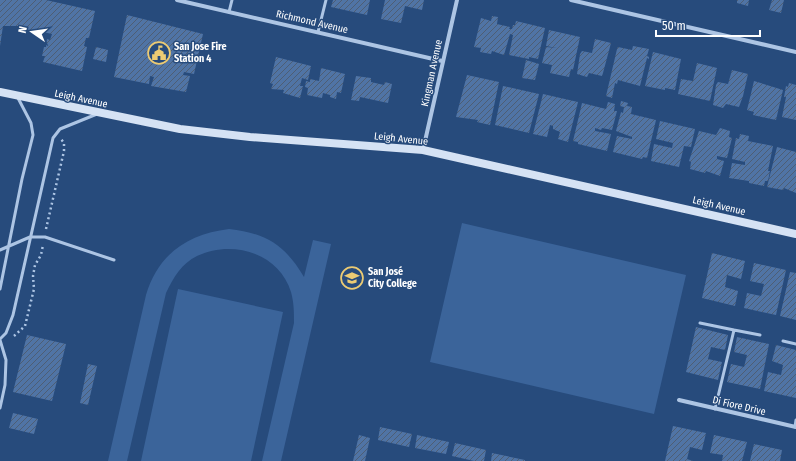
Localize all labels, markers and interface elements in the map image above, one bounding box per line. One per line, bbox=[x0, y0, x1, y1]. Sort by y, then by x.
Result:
street label: Richmond Avenue bbox=[275, 8, 349, 36]
north arrow bbox=[12, 12, 52, 52]
scale bar bbox=[656, 12, 760, 38]
text: 50 m bbox=[662, 19, 686, 33]
text: N bbox=[16, 25, 30, 35]
street label: Kingman Avenue bbox=[419, 38, 445, 108]
public building icon: San Jose Fire Station 4 bbox=[146, 40, 172, 66]
place label: San Jose Fire Station 4 bbox=[174, 41, 226, 65]
street label: Leigh Avenue bbox=[53, 88, 109, 110]
street label: Leigh Avenue bbox=[373, 130, 429, 148]
street label: Leigh Avenue bbox=[691, 194, 747, 218]
school or university icon: San José City College bbox=[339, 265, 365, 291]
place label: San José City College bbox=[368, 265, 417, 290]
street label: Di Fiore Drive bbox=[711, 394, 767, 418]

